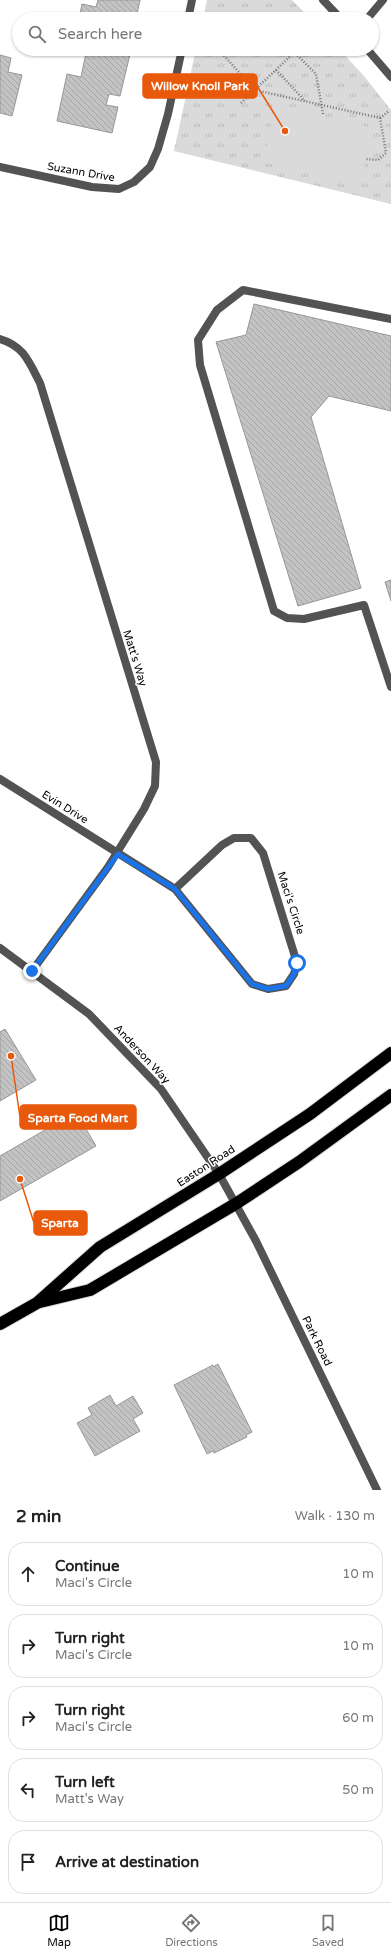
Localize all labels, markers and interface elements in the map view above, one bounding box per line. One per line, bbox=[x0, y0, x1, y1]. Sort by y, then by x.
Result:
search box bbox=[12, 12, 379, 56]
icon: search bbox=[26, 23, 48, 45]
text: Search here bbox=[58, 25, 142, 43]
callout: Willow Knoll Park bbox=[143, 74, 257, 98]
text: Willow Knoll Park bbox=[151, 79, 250, 93]
street label: Suzann Drive bbox=[46, 160, 116, 184]
street label: Matt's Way bbox=[120, 628, 150, 688]
street label: Evin Drive bbox=[39, 788, 91, 826]
street label: Maci's Circle bbox=[275, 870, 307, 936]
route start bbox=[288, 954, 306, 972]
route end bbox=[23, 962, 41, 980]
street label: Anderson Way bbox=[111, 1022, 173, 1086]
callout: Sparta Food Mart bbox=[20, 1105, 136, 1129]
text: Sparta Food Mart bbox=[28, 1111, 129, 1126]
street label: Easton Road bbox=[175, 1142, 237, 1190]
callout: Sparta bbox=[34, 1211, 87, 1235]
text: Sparta bbox=[41, 1216, 79, 1231]
street label: Park Road bbox=[299, 1314, 335, 1368]
text: 2 min bbox=[16, 1506, 61, 1527]
text: Walk · 130 m bbox=[295, 1508, 375, 1524]
text: Continue bbox=[55, 1557, 119, 1575]
icon: ahead bbox=[17, 1563, 39, 1585]
text: 10 m bbox=[342, 1566, 374, 1582]
text: Maci's Circle bbox=[55, 1575, 132, 1591]
text: Turn right bbox=[55, 1629, 125, 1647]
icon: right bbox=[17, 1635, 39, 1657]
text: 10 m bbox=[342, 1638, 374, 1654]
text: Maci's Circle bbox=[55, 1647, 132, 1663]
text: Turn right bbox=[55, 1701, 125, 1719]
icon: right bbox=[17, 1707, 39, 1729]
text: 60 m bbox=[342, 1710, 374, 1726]
text: Maci's Circle bbox=[55, 1719, 132, 1735]
text: Turn left bbox=[55, 1773, 115, 1791]
icon: left bbox=[17, 1779, 39, 1801]
text: 50 m bbox=[342, 1782, 374, 1798]
text: Matt's Way bbox=[55, 1791, 124, 1807]
icon: arrive bbox=[17, 1851, 39, 1873]
text: Arrive at destination bbox=[55, 1853, 199, 1871]
tab: Map bbox=[47, 1912, 71, 1949]
tab: Directions bbox=[165, 1912, 218, 1949]
tab: Saved bbox=[312, 1912, 344, 1949]

